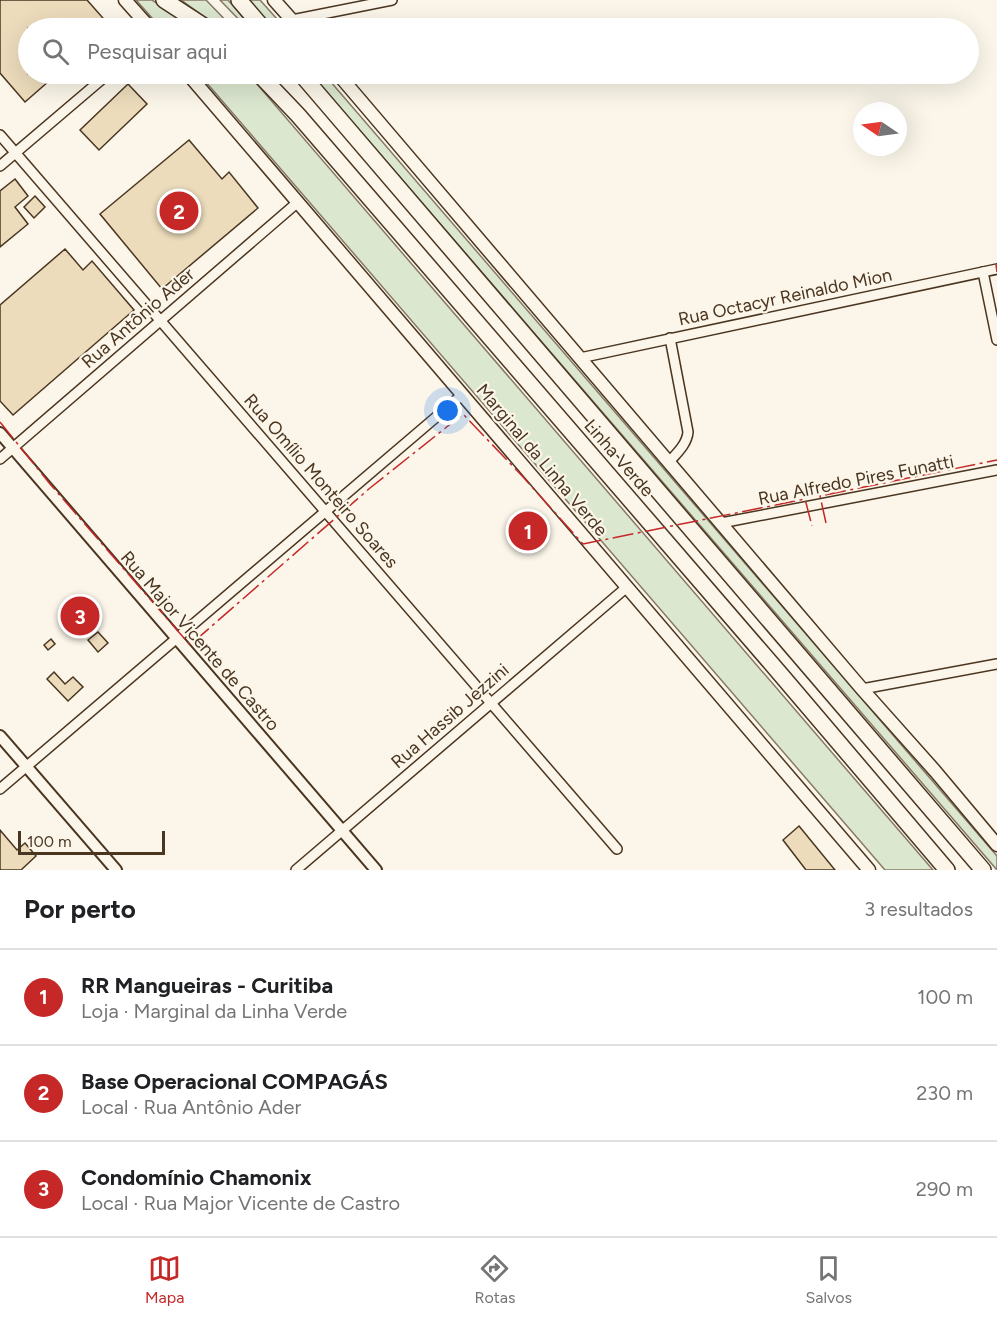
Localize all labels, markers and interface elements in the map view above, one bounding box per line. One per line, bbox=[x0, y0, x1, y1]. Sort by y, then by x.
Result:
search box bbox=[18, 18, 979, 84]
icon: search bbox=[39, 35, 72, 68]
text: Pesquisar aqui bbox=[87, 38, 228, 65]
north arrow bbox=[853, 102, 907, 156]
pin: 2 bbox=[160, 188, 198, 234]
street label: Rua Antônio Ader bbox=[77, 263, 199, 373]
street label: Rua Octacyr Reinaldo Mion bbox=[676, 264, 894, 330]
street label: Marginal da Linha Verde bbox=[472, 379, 612, 541]
street label: Rua Omílio Monteiro Soares bbox=[239, 389, 403, 573]
your location bbox=[433, 396, 462, 425]
street label: Linha Verde bbox=[579, 415, 659, 501]
street label: Rua Alfredo Pires Funatti bbox=[756, 450, 956, 510]
pin: 1 bbox=[508, 508, 548, 554]
street label: Rua Major Vicente de Castro bbox=[116, 547, 284, 735]
pin: 3 bbox=[60, 594, 100, 638]
street label: Rua Hassib Jezzini bbox=[387, 659, 513, 773]
scale bar bbox=[18, 828, 165, 856]
text: 100 m bbox=[27, 832, 72, 851]
text: Por perto bbox=[24, 893, 136, 925]
text: 3 resultados bbox=[864, 897, 973, 921]
text: RR Mangueiras - Curitiba bbox=[81, 972, 333, 999]
text: 1 bbox=[39, 985, 48, 1009]
text: 100 m bbox=[917, 985, 973, 1009]
text: Loja · Marginal da Linha Verde bbox=[81, 999, 347, 1023]
text: Base Operacional COMPAGÁS bbox=[81, 1068, 388, 1095]
text: 2 bbox=[38, 1081, 49, 1105]
text: 230 m bbox=[916, 1081, 973, 1105]
text: Local · Rua Antônio Ader bbox=[81, 1095, 301, 1119]
text: Condomínio Chamonix bbox=[81, 1164, 312, 1191]
text: 3 bbox=[38, 1177, 49, 1201]
text: 290 m bbox=[916, 1177, 973, 1201]
text: Local · Rua Major Vicente de Castro bbox=[81, 1191, 400, 1215]
tab: Mapa bbox=[145, 1252, 184, 1307]
tab: Rotas bbox=[475, 1252, 515, 1307]
tab: Salvos bbox=[806, 1252, 852, 1307]

